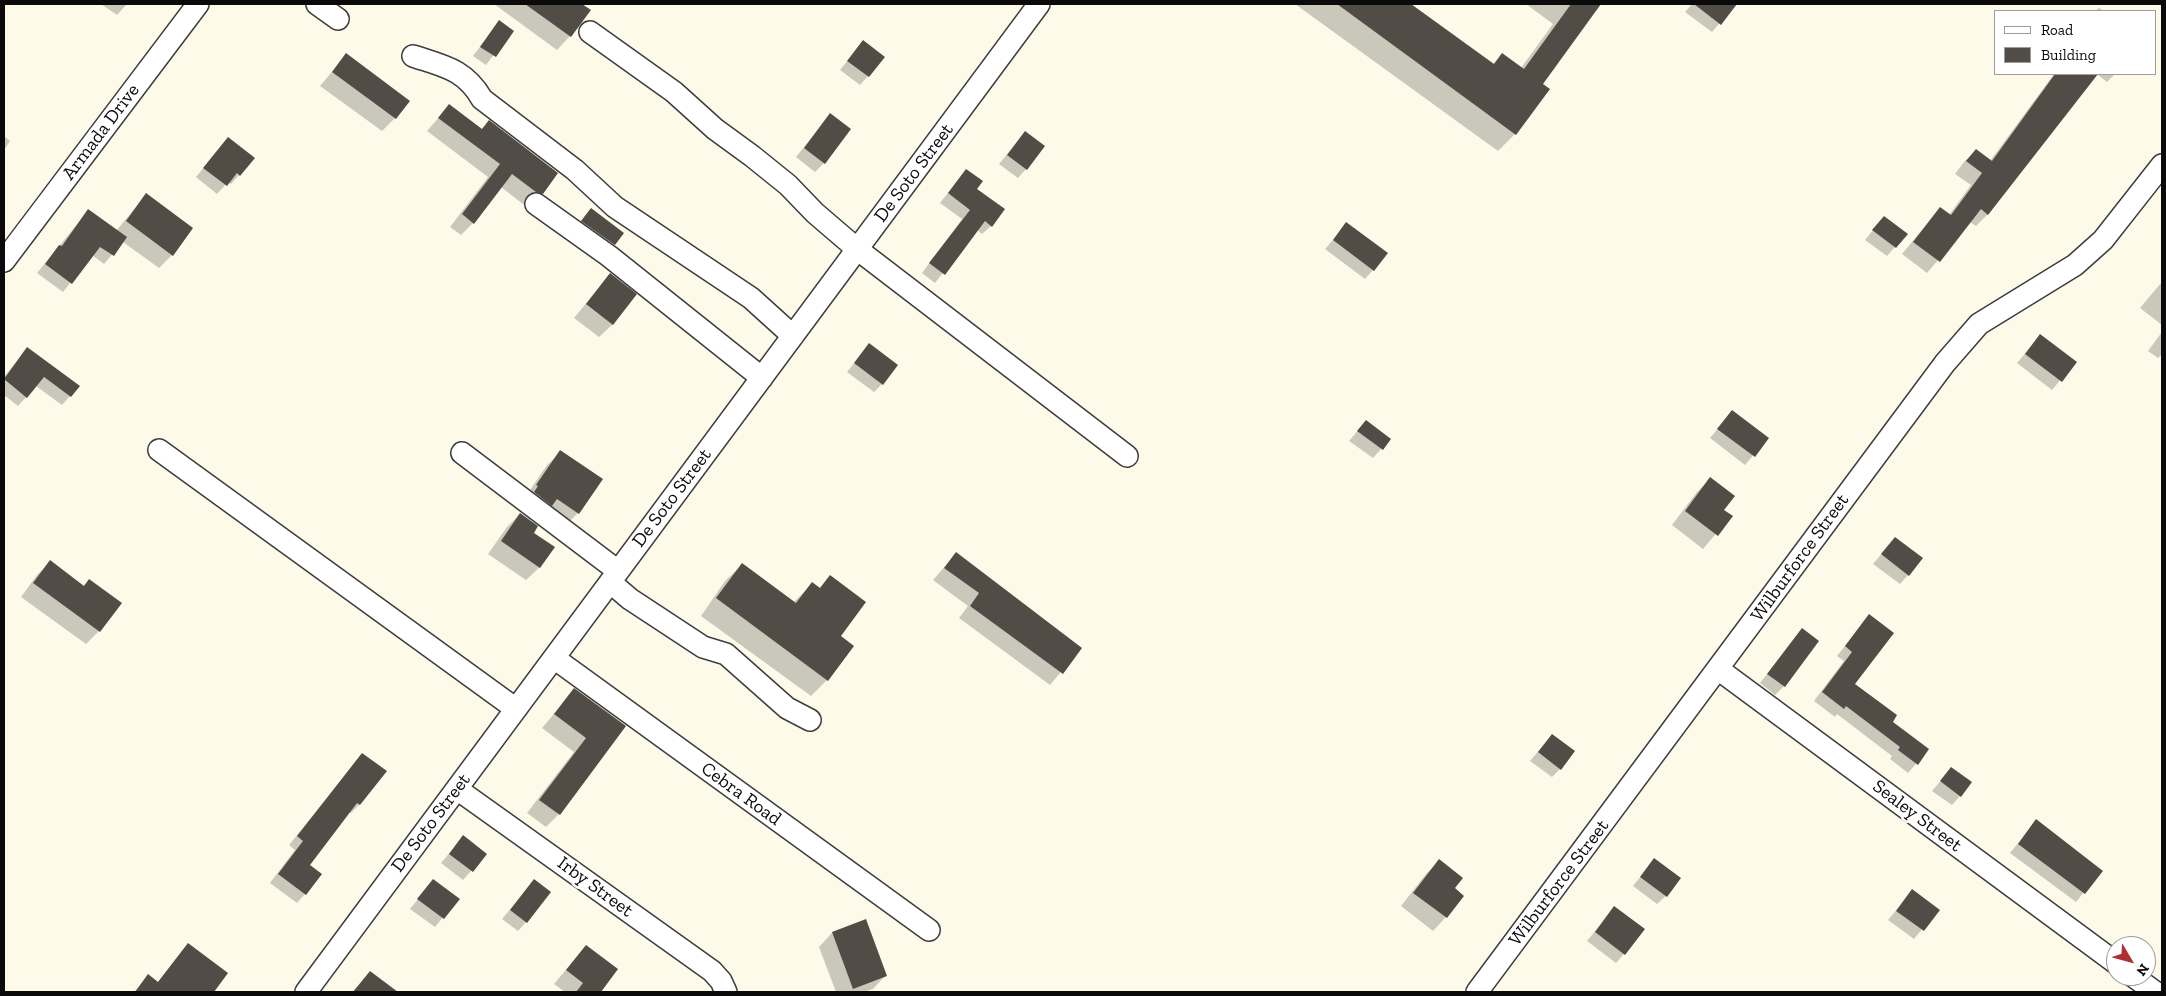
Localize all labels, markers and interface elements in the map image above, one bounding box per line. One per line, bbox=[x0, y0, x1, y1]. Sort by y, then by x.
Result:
legend bbox=[1994, 10, 2156, 75]
text: Road bbox=[2041, 21, 2073, 39]
text: Building bbox=[2041, 46, 2096, 64]
street label: Armada Drive bbox=[57, 79, 145, 185]
street label: De Soto Street bbox=[869, 119, 959, 227]
street label: De Soto Street bbox=[627, 444, 717, 552]
street label: Wilburforce Street bbox=[1746, 490, 1854, 626]
street label: Cebra Road bbox=[696, 757, 786, 831]
street label: De Soto Street bbox=[386, 769, 476, 877]
street label: Sealey Street bbox=[1868, 775, 1966, 857]
street label: Wilburforce Street bbox=[1504, 815, 1614, 951]
street label: Irby Street bbox=[553, 852, 637, 922]
north arrow bbox=[2106, 936, 2156, 986]
text: N bbox=[2133, 960, 2153, 979]

